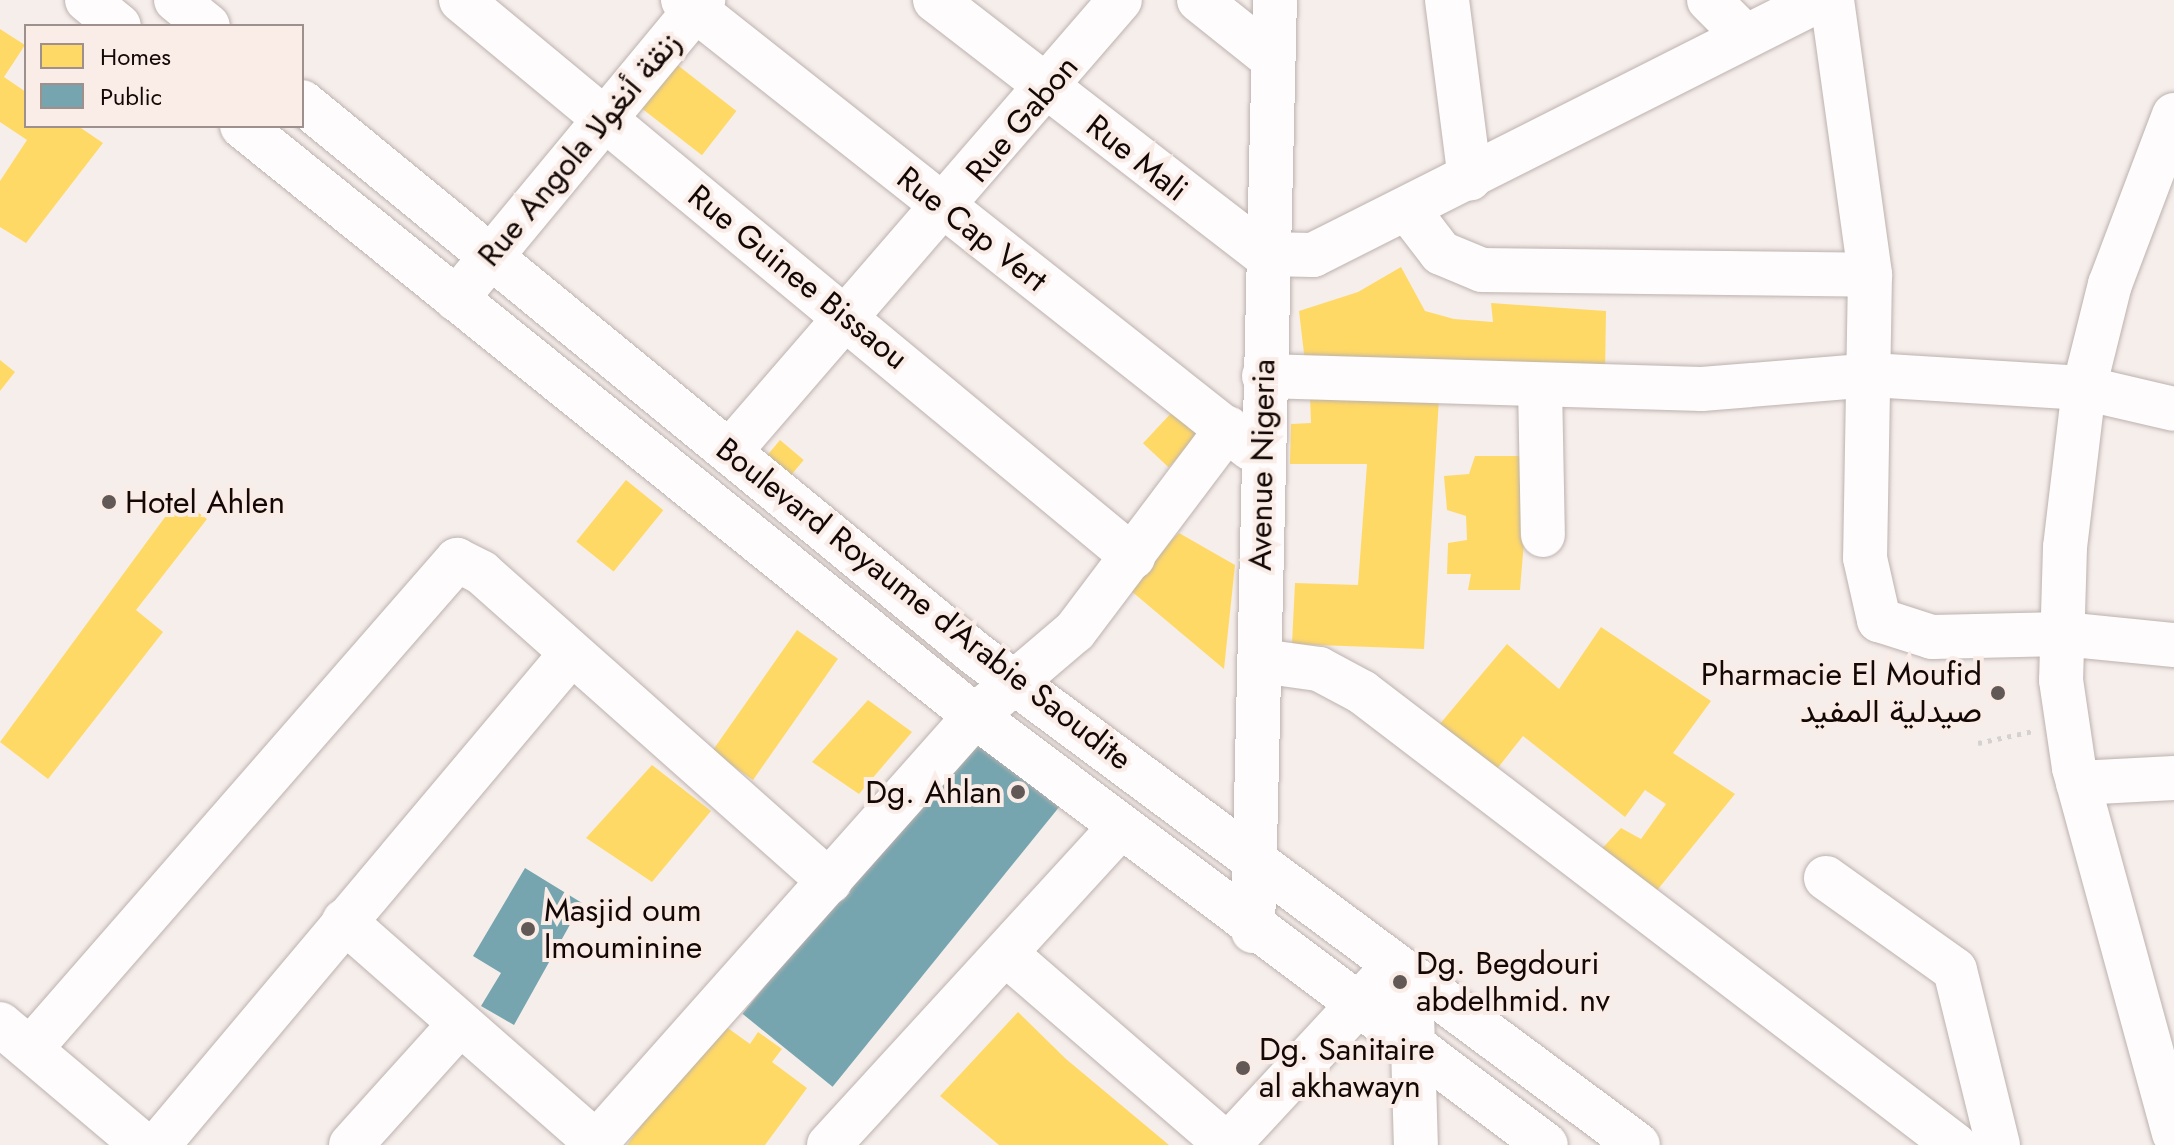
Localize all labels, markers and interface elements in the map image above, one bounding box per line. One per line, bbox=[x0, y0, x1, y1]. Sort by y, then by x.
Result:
legend bbox=[24, 24, 304, 128]
street label: Rue Angola زنقة أنغولا bbox=[470, 24, 688, 274]
text: Homes bbox=[100, 39, 171, 74]
street label: Rue Gabon bbox=[958, 48, 1086, 190]
text: Public bbox=[100, 79, 162, 114]
street label: Rue Mali bbox=[1079, 107, 1195, 209]
street label: Rue Cap Vert bbox=[889, 159, 1055, 299]
street label: Rue Guinee Bissaou bbox=[680, 177, 916, 377]
street label: Avenue Nigeria bbox=[1241, 359, 1283, 571]
street label: Boulevard Royaume d'Arabie Saoudite bbox=[709, 430, 1139, 778]
place label: Hotel Ahlen bbox=[125, 483, 285, 521]
marker: Hotel Ahlen bbox=[100, 493, 118, 511]
place label: Pharmacie El Moufid صيدلية المفيد bbox=[1701, 656, 1982, 731]
marker: Pharmacie El Moufid صيدلية المفيد bbox=[1989, 684, 2007, 702]
place label: Dg. Ahlan bbox=[865, 773, 1002, 811]
marker: Dg. Ahlan bbox=[1009, 783, 1027, 801]
place label: Masjid oum lmouminine bbox=[544, 892, 702, 967]
marker: Masjid oum lmouminine bbox=[519, 920, 537, 938]
place label: Dg. Begdouri abdelhmid. nv bbox=[1416, 945, 1610, 1020]
marker: Dg. Begdouri abdelhmid. nv bbox=[1391, 973, 1409, 991]
place label: Dg. Sanitaire al akhawayn bbox=[1259, 1031, 1435, 1106]
marker: Dg. Sanitaire al akhawayn bbox=[1234, 1059, 1252, 1077]

